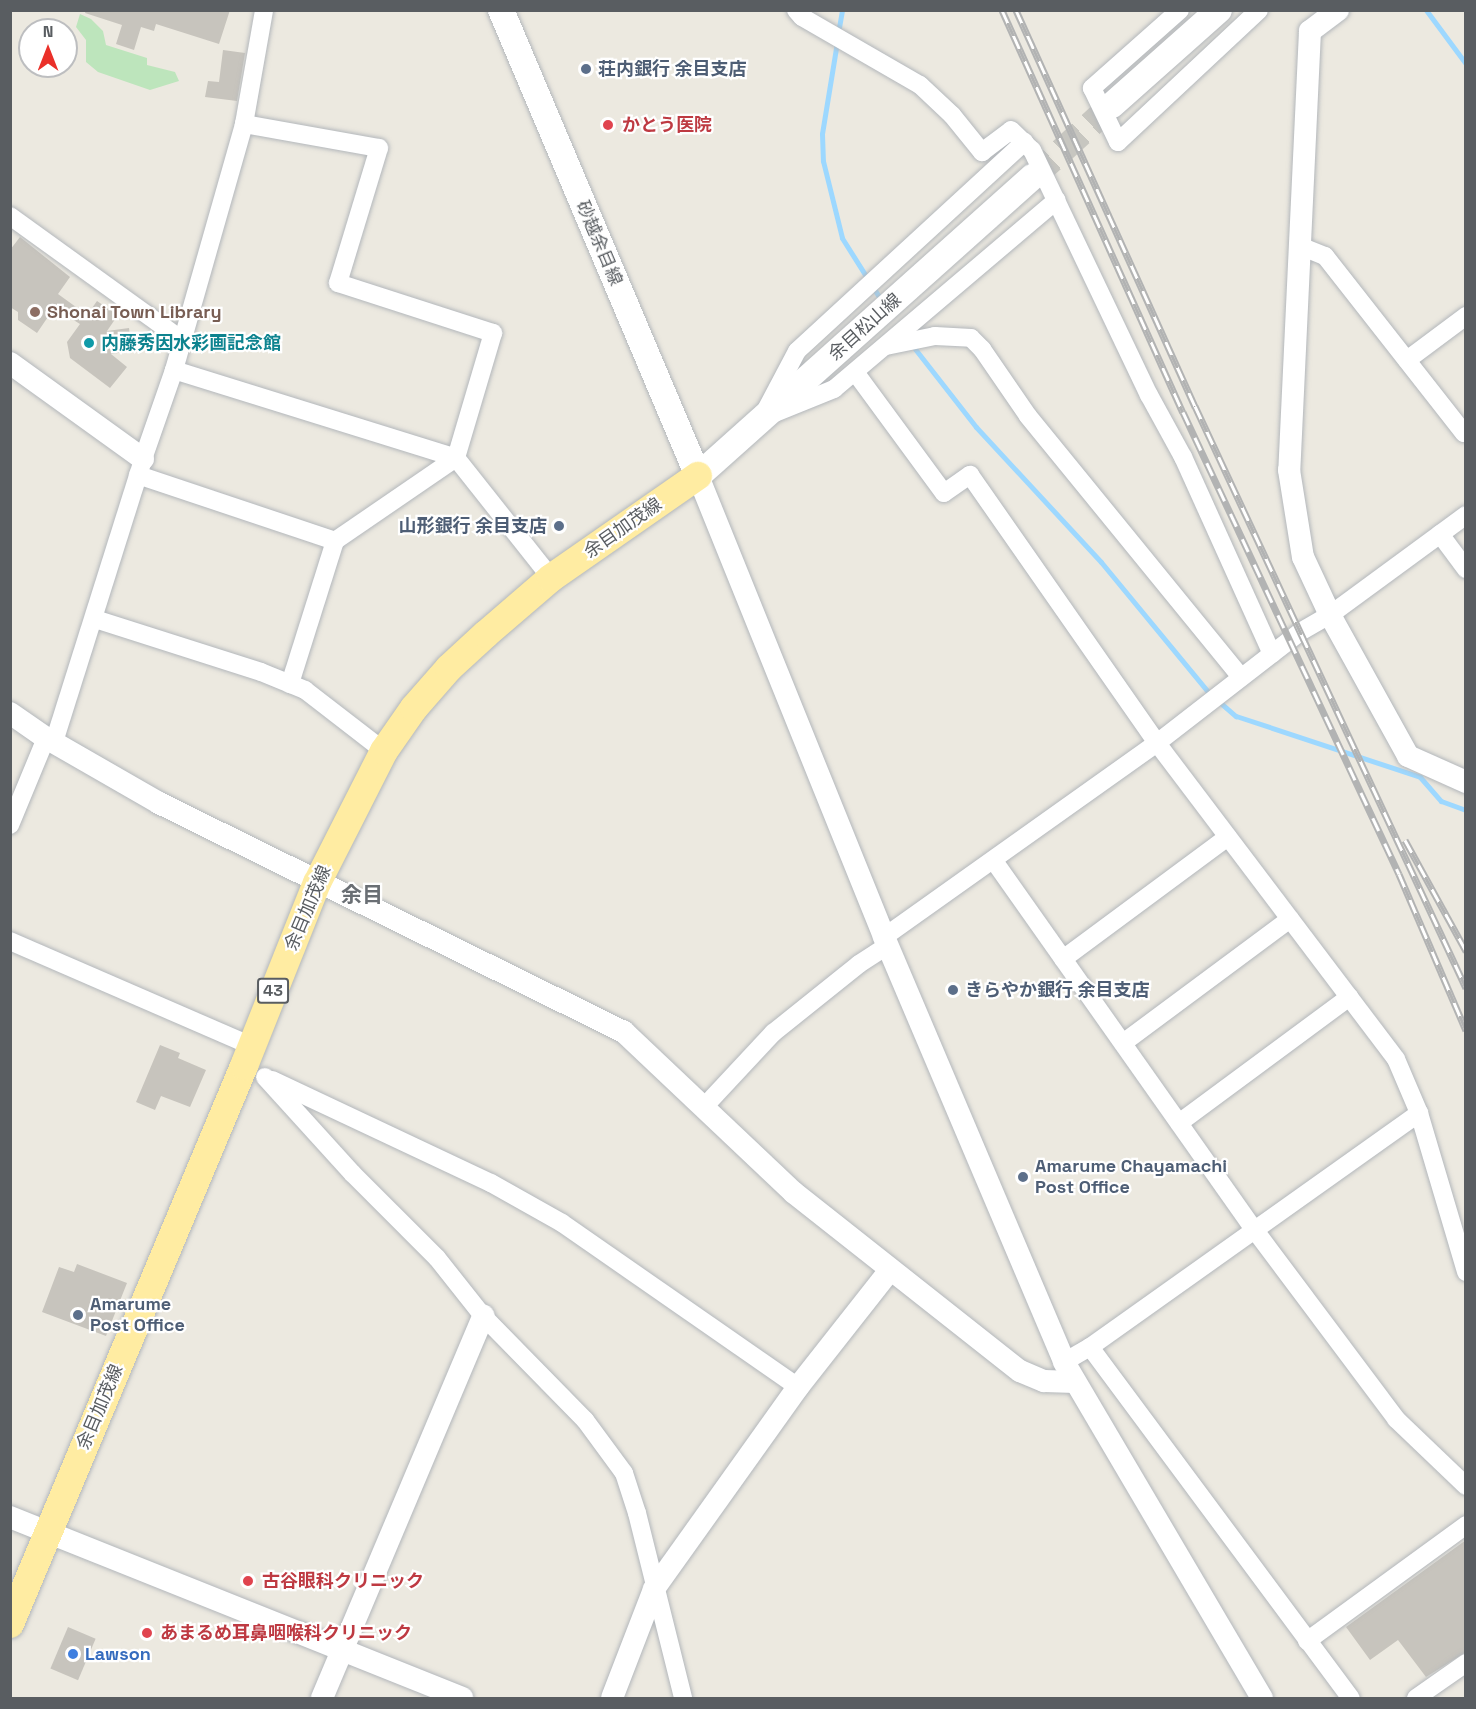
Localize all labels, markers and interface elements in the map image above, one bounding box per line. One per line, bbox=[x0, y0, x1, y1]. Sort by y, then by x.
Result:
north arrow bbox=[18, 18, 78, 78]
text: N bbox=[43, 21, 53, 42]
place label: 荘内銀行 余目支店 bbox=[598, 58, 747, 80]
marker: 荘内銀行 余目支店 bbox=[579, 62, 593, 76]
place label: かとう医院 bbox=[622, 114, 712, 136]
marker: かとう医院 bbox=[599, 116, 617, 134]
street label: 砂越余目線 bbox=[571, 197, 627, 289]
street label: 余目松山線 bbox=[824, 289, 906, 365]
place label: Shonai Town Library bbox=[47, 301, 222, 323]
marker: Shonai Town Library bbox=[28, 305, 42, 319]
place label: 内藤秀因水彩画記念館 bbox=[101, 332, 281, 354]
marker: 内藤秀因水彩画記念館 bbox=[82, 336, 96, 350]
street label: 余目加茂線 bbox=[580, 493, 666, 563]
place label: 山形銀行 余目支店 bbox=[398, 515, 547, 537]
marker: 山形銀行 余目支店 bbox=[552, 519, 566, 533]
street label: 余目加茂線 bbox=[280, 862, 336, 954]
district label: 余目 bbox=[341, 882, 383, 908]
road number: 43 bbox=[256, 978, 290, 1004]
place label: きらやか銀行 余目支店 bbox=[965, 979, 1150, 1001]
marker: きらやか銀行 余目支店 bbox=[946, 983, 960, 997]
place label: Amarume Chayamachi Post Office bbox=[1035, 1156, 1227, 1198]
marker: Amarume Chayamachi Post Office bbox=[1016, 1170, 1030, 1184]
place label: Amarume Post Office bbox=[90, 1294, 185, 1336]
marker: Amarume Post Office bbox=[71, 1308, 85, 1322]
street label: 余目加茂線 bbox=[72, 1361, 128, 1453]
place label: 古谷眼科クリニック bbox=[262, 1570, 424, 1592]
marker: 古谷眼科クリニック bbox=[239, 1572, 257, 1590]
place label: あまるめ耳鼻咽喉科クリニック bbox=[160, 1622, 412, 1644]
marker: あまるめ耳鼻咽喉科クリニック bbox=[138, 1624, 156, 1642]
place label: Lawson bbox=[85, 1643, 151, 1665]
marker: Lawson bbox=[66, 1647, 80, 1661]

